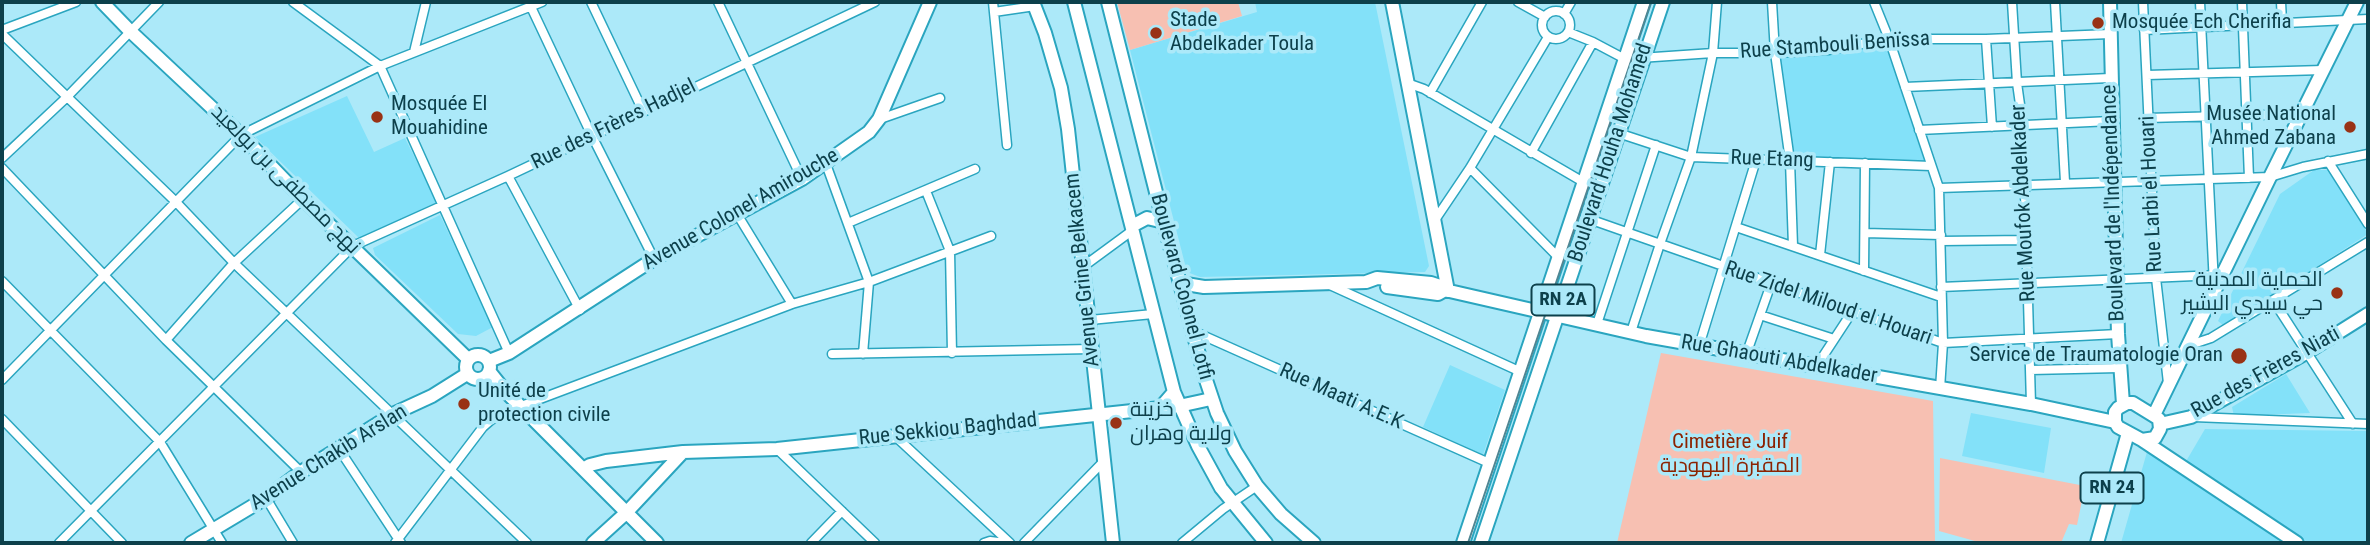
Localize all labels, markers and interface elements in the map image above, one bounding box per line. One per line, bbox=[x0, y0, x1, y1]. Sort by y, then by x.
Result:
place label: Stade Abdelkader Toula bbox=[1170, 8, 1314, 58]
place label: Mosquée Ech Cherifia bbox=[2112, 10, 2292, 36]
marker: Mosquée Ech Cherifia bbox=[2090, 15, 2106, 31]
marker: Stade Abdelkader Toula bbox=[1148, 25, 1164, 41]
street label: Rue Stambouli Benïssa bbox=[1739, 27, 1931, 65]
street label: Boulevard Houha Mohamed bbox=[1564, 40, 1658, 266]
street label: Rue des Frères Hadjel bbox=[528, 74, 700, 176]
street label: Boulevard de l'Indépendance bbox=[2097, 84, 2131, 322]
place label: Mosquée El Mouahidine bbox=[391, 92, 488, 142]
street label: نهج مصطفى بن بولعيد bbox=[205, 100, 365, 260]
place label: Musée National Ahmed Zabana bbox=[2206, 102, 2336, 152]
street label: Rue Moufok Abdelkader bbox=[2006, 104, 2042, 302]
marker: Mosquée El Mouahidine bbox=[369, 109, 385, 125]
street label: Rue Larbi el Houari bbox=[2135, 115, 2169, 273]
marker: Musée National Ahmed Zabana bbox=[2342, 119, 2358, 135]
street label: Avenue Colonel Amirouche bbox=[639, 144, 843, 276]
street label: Rue Etang bbox=[1730, 146, 1814, 174]
street label: Avenue Grine Belkacem bbox=[1060, 172, 1106, 368]
street label: Boulevard Colonel Lotfi bbox=[1144, 191, 1218, 383]
street label: Rue Zidel Miloud el Houari bbox=[1721, 257, 1935, 351]
place label: الحماية المدنية حي سيدي البشير bbox=[2181, 268, 2323, 318]
road number: RN 2A bbox=[1532, 284, 1594, 316]
marker: الحماية المدنية حي سيدي البشير bbox=[2329, 285, 2345, 301]
street label: Rue des Frères Niati bbox=[2187, 322, 2345, 424]
street label: Rue Ghaouti Abdelkader bbox=[1679, 330, 1879, 390]
place label: Service de Traumatologie Oran bbox=[1970, 343, 2223, 369]
marker: Service de Traumatologie Oran bbox=[2229, 346, 2249, 366]
street label: Rue Maati A.E.K bbox=[1275, 358, 1407, 436]
place label: Unité de protection civile bbox=[478, 379, 610, 429]
marker: Unité de protection civile bbox=[456, 396, 472, 412]
place label: خزينة ولاية وهران bbox=[1130, 398, 1232, 448]
street label: Avenue Chakib Arslan bbox=[246, 400, 412, 516]
street label: Rue Sekkiou Baghdad bbox=[858, 408, 1038, 452]
marker: خزينة ولاية وهران bbox=[1108, 415, 1124, 431]
park label: Cimetière Juif المقبرة اليهودية bbox=[1660, 430, 1800, 480]
road number: RN 24 bbox=[2080, 472, 2144, 503]

